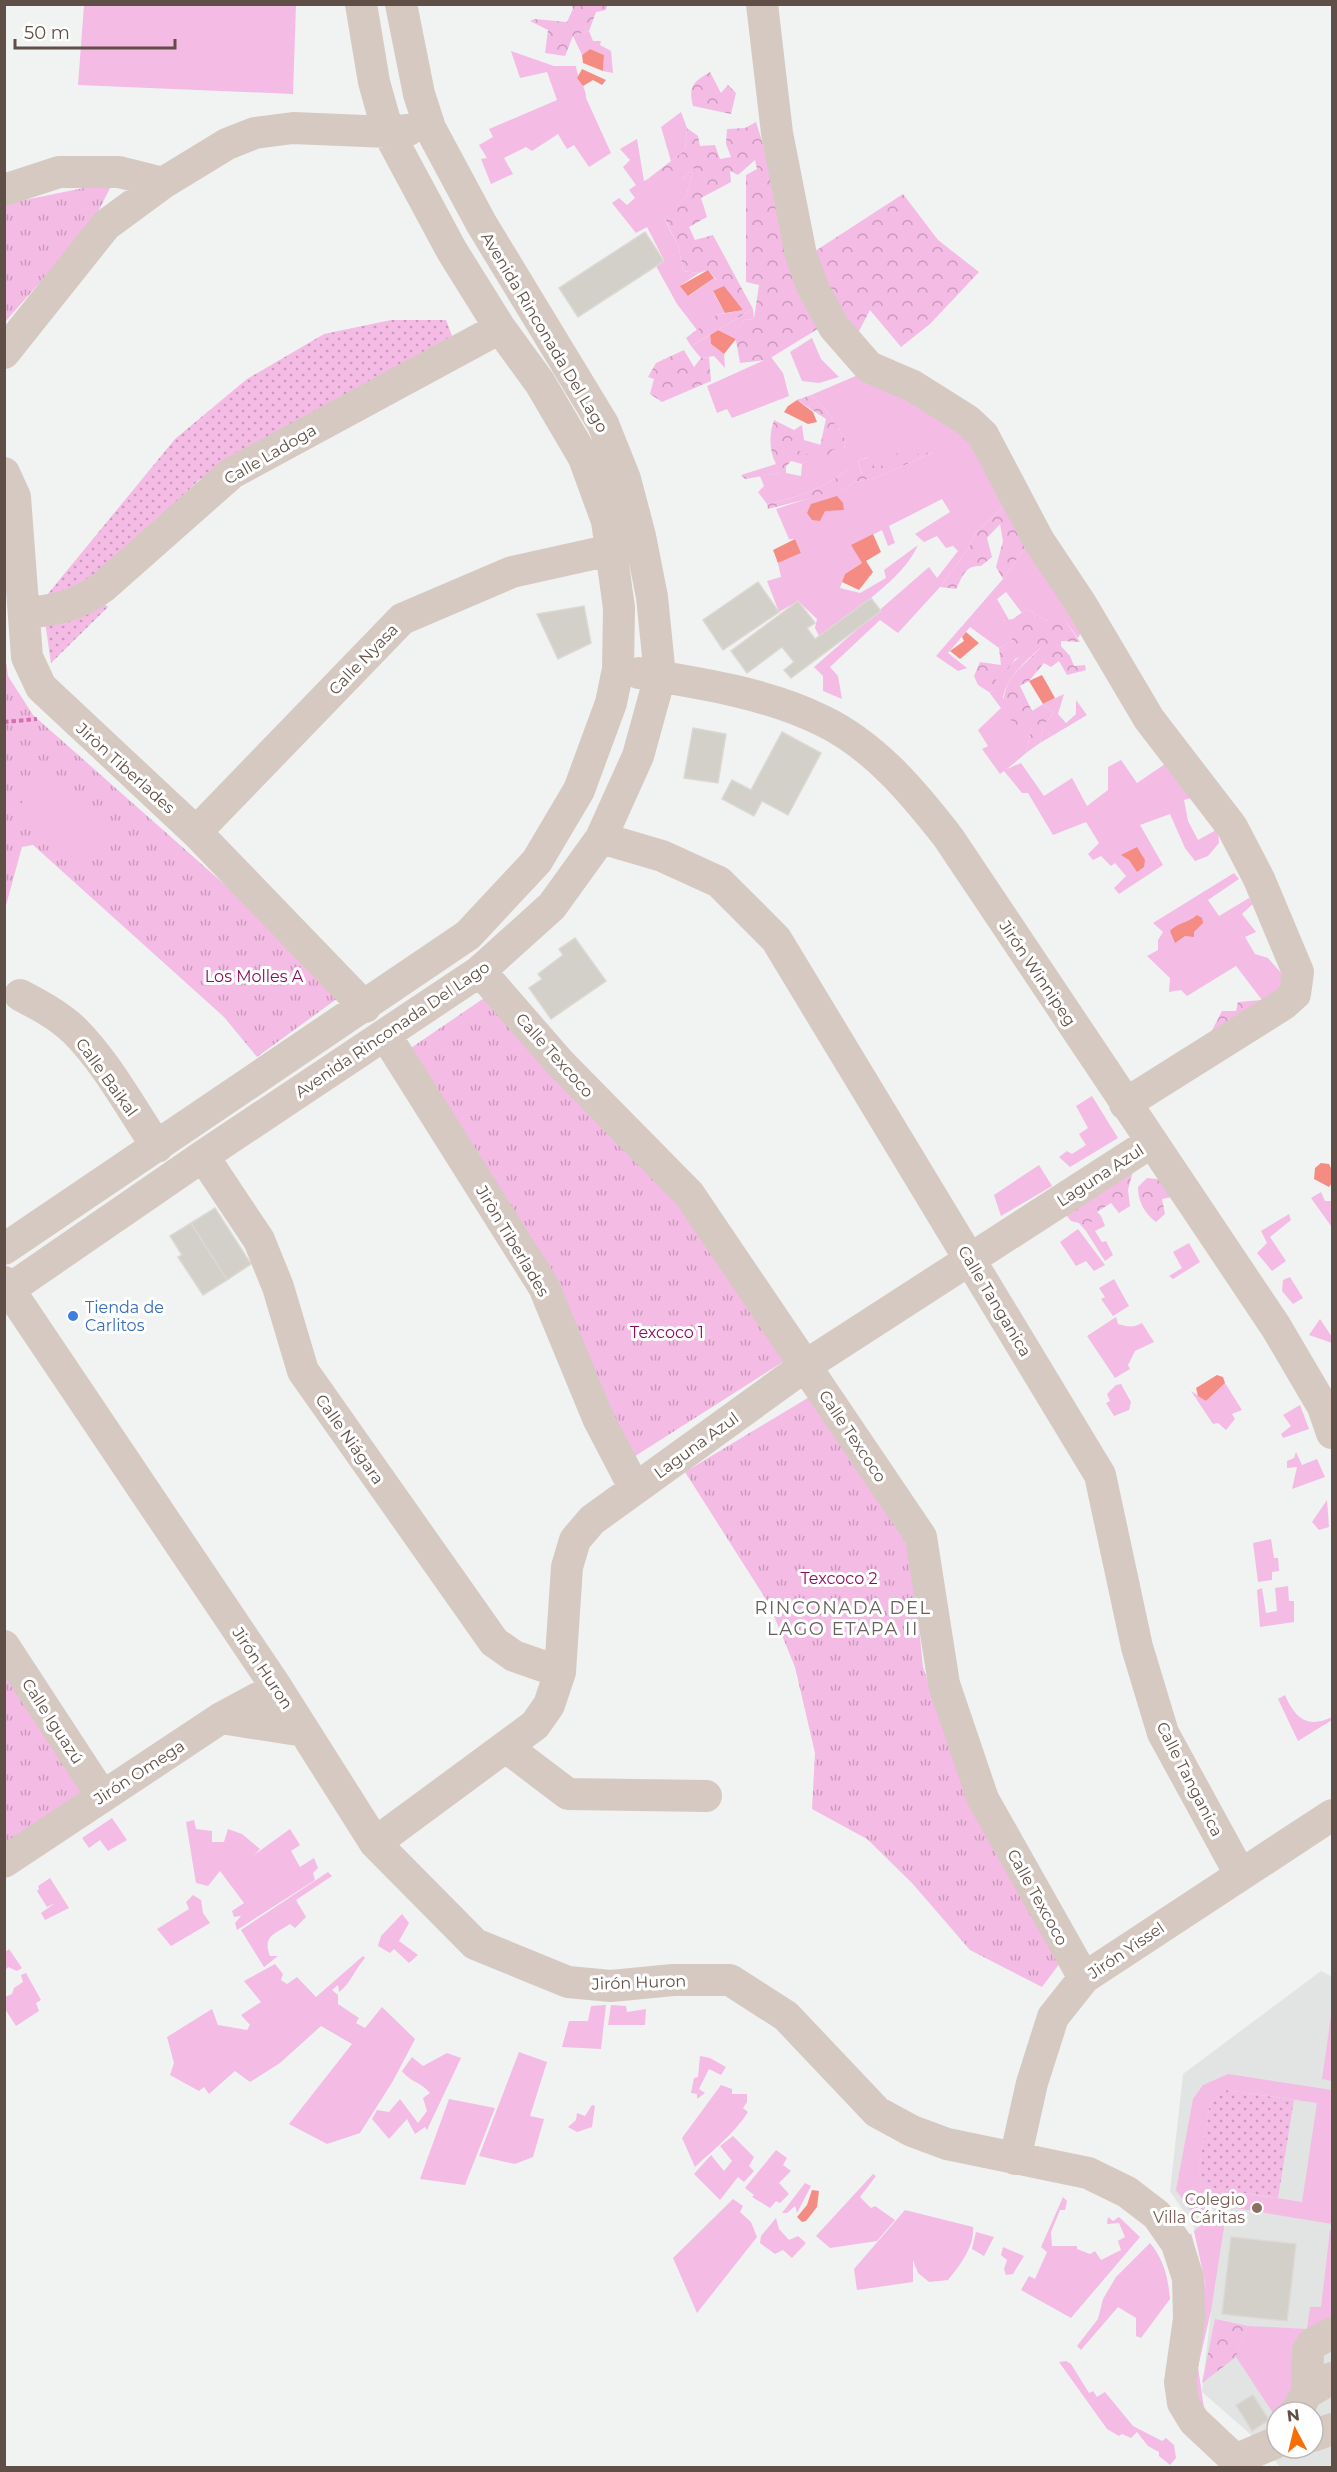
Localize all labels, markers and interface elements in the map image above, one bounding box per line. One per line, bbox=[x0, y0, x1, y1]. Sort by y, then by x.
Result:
scale bar bbox=[15, 12, 176, 50]
text: 50 m bbox=[24, 22, 70, 44]
street label: Avenida Rinconada Del Lago bbox=[477, 229, 612, 436]
street label: Calle Ladoga bbox=[221, 420, 320, 488]
street label: Calle Nyasa bbox=[325, 620, 402, 699]
street label: Jiròn Tiberlades bbox=[72, 719, 179, 818]
street label: Jirón Winnipeg bbox=[995, 916, 1080, 1029]
street label: Avenida Rinconada Del Lago bbox=[291, 957, 493, 1102]
park label: Los Molles A bbox=[205, 967, 304, 986]
street label: Calle Texcoco bbox=[512, 1009, 597, 1101]
street label: Calle Baikal bbox=[72, 1034, 141, 1120]
street label: Laguna Azul bbox=[1053, 1140, 1147, 1211]
street label: Jiròn Tiberlades bbox=[471, 1182, 553, 1300]
street label: Calle Tanganica bbox=[954, 1242, 1035, 1360]
place label: Tienda de Carlitos bbox=[85, 1298, 164, 1335]
marker: Tienda de Carlitos bbox=[66, 1309, 80, 1323]
park label: Texcoco 1 bbox=[630, 1323, 704, 1342]
street label: Calle Texcoco bbox=[815, 1387, 890, 1486]
street label: Calle Niágara bbox=[312, 1391, 388, 1488]
street label: Laguna Azul bbox=[650, 1408, 742, 1482]
park label: Texcoco 2 bbox=[800, 1569, 878, 1588]
district label: RINCONADA DEL LAGO ETAPA II bbox=[754, 1597, 932, 1640]
street label: Jirón Huron bbox=[228, 1623, 297, 1713]
street label: Calle Iguazú bbox=[18, 1675, 87, 1768]
street label: Calle Tanganica bbox=[1152, 1719, 1227, 1840]
street label: Jirón Omega bbox=[90, 1736, 188, 1809]
street label: Calle Texcoco bbox=[1003, 1846, 1072, 1949]
street label: Jirón Yissel bbox=[1084, 1918, 1168, 1983]
street label: Jirón Huron bbox=[591, 1971, 687, 1994]
place label: Colegio Villa Cáritas bbox=[1153, 2190, 1245, 2227]
marker: Colegio Villa Cáritas bbox=[1250, 2201, 1264, 2215]
north arrow bbox=[1265, 2400, 1325, 2460]
text: N bbox=[1286, 2405, 1301, 2426]

